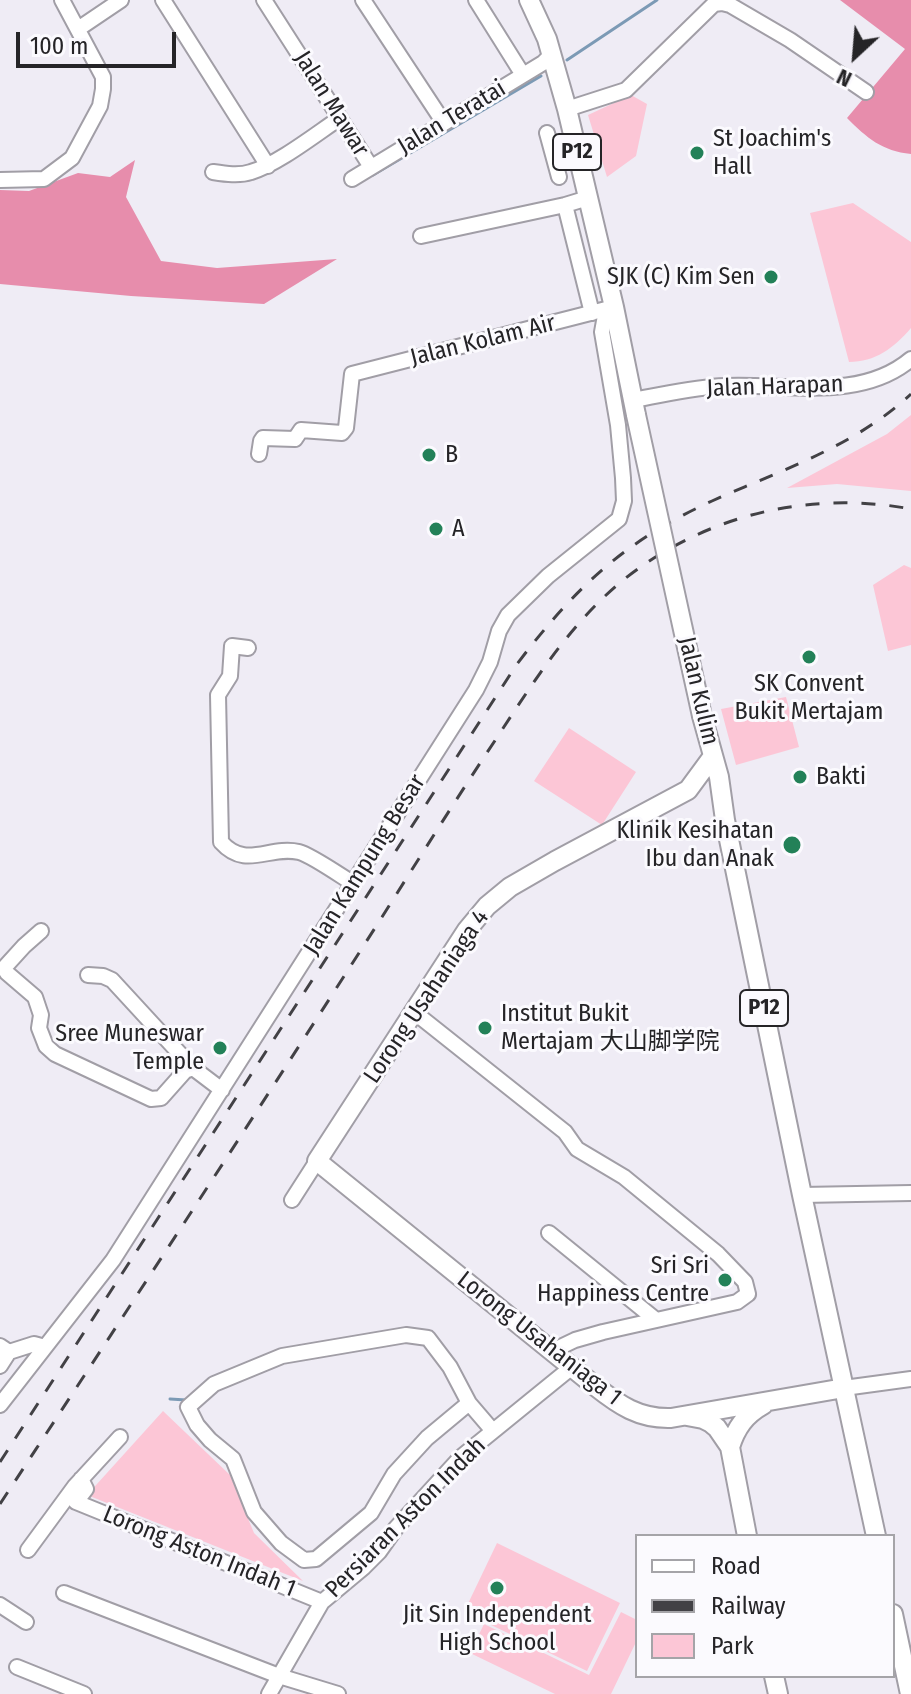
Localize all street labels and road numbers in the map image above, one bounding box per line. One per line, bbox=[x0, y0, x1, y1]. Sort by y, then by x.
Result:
street label: Jalan Mawar bbox=[287, 46, 375, 162]
street label: Jalan Teratai bbox=[393, 75, 511, 161]
road number: P12 bbox=[553, 134, 601, 170]
street label: Jalan Kolam Air bbox=[408, 309, 558, 373]
street label: Jalan Harapan bbox=[706, 370, 844, 404]
street label: Jalan Kulim bbox=[672, 634, 724, 748]
street label: Jalan Kampung Besar bbox=[298, 770, 432, 960]
street label: Lorong Usahaniaga 4 bbox=[358, 905, 496, 1089]
road number: P12 bbox=[740, 990, 788, 1026]
street label: Lorong Usahaniaga 1 bbox=[451, 1266, 627, 1412]
street label: Persiaran Aston Indah bbox=[320, 1432, 492, 1604]
street label: Lorong Aston Indah 1 bbox=[99, 1500, 299, 1604]

